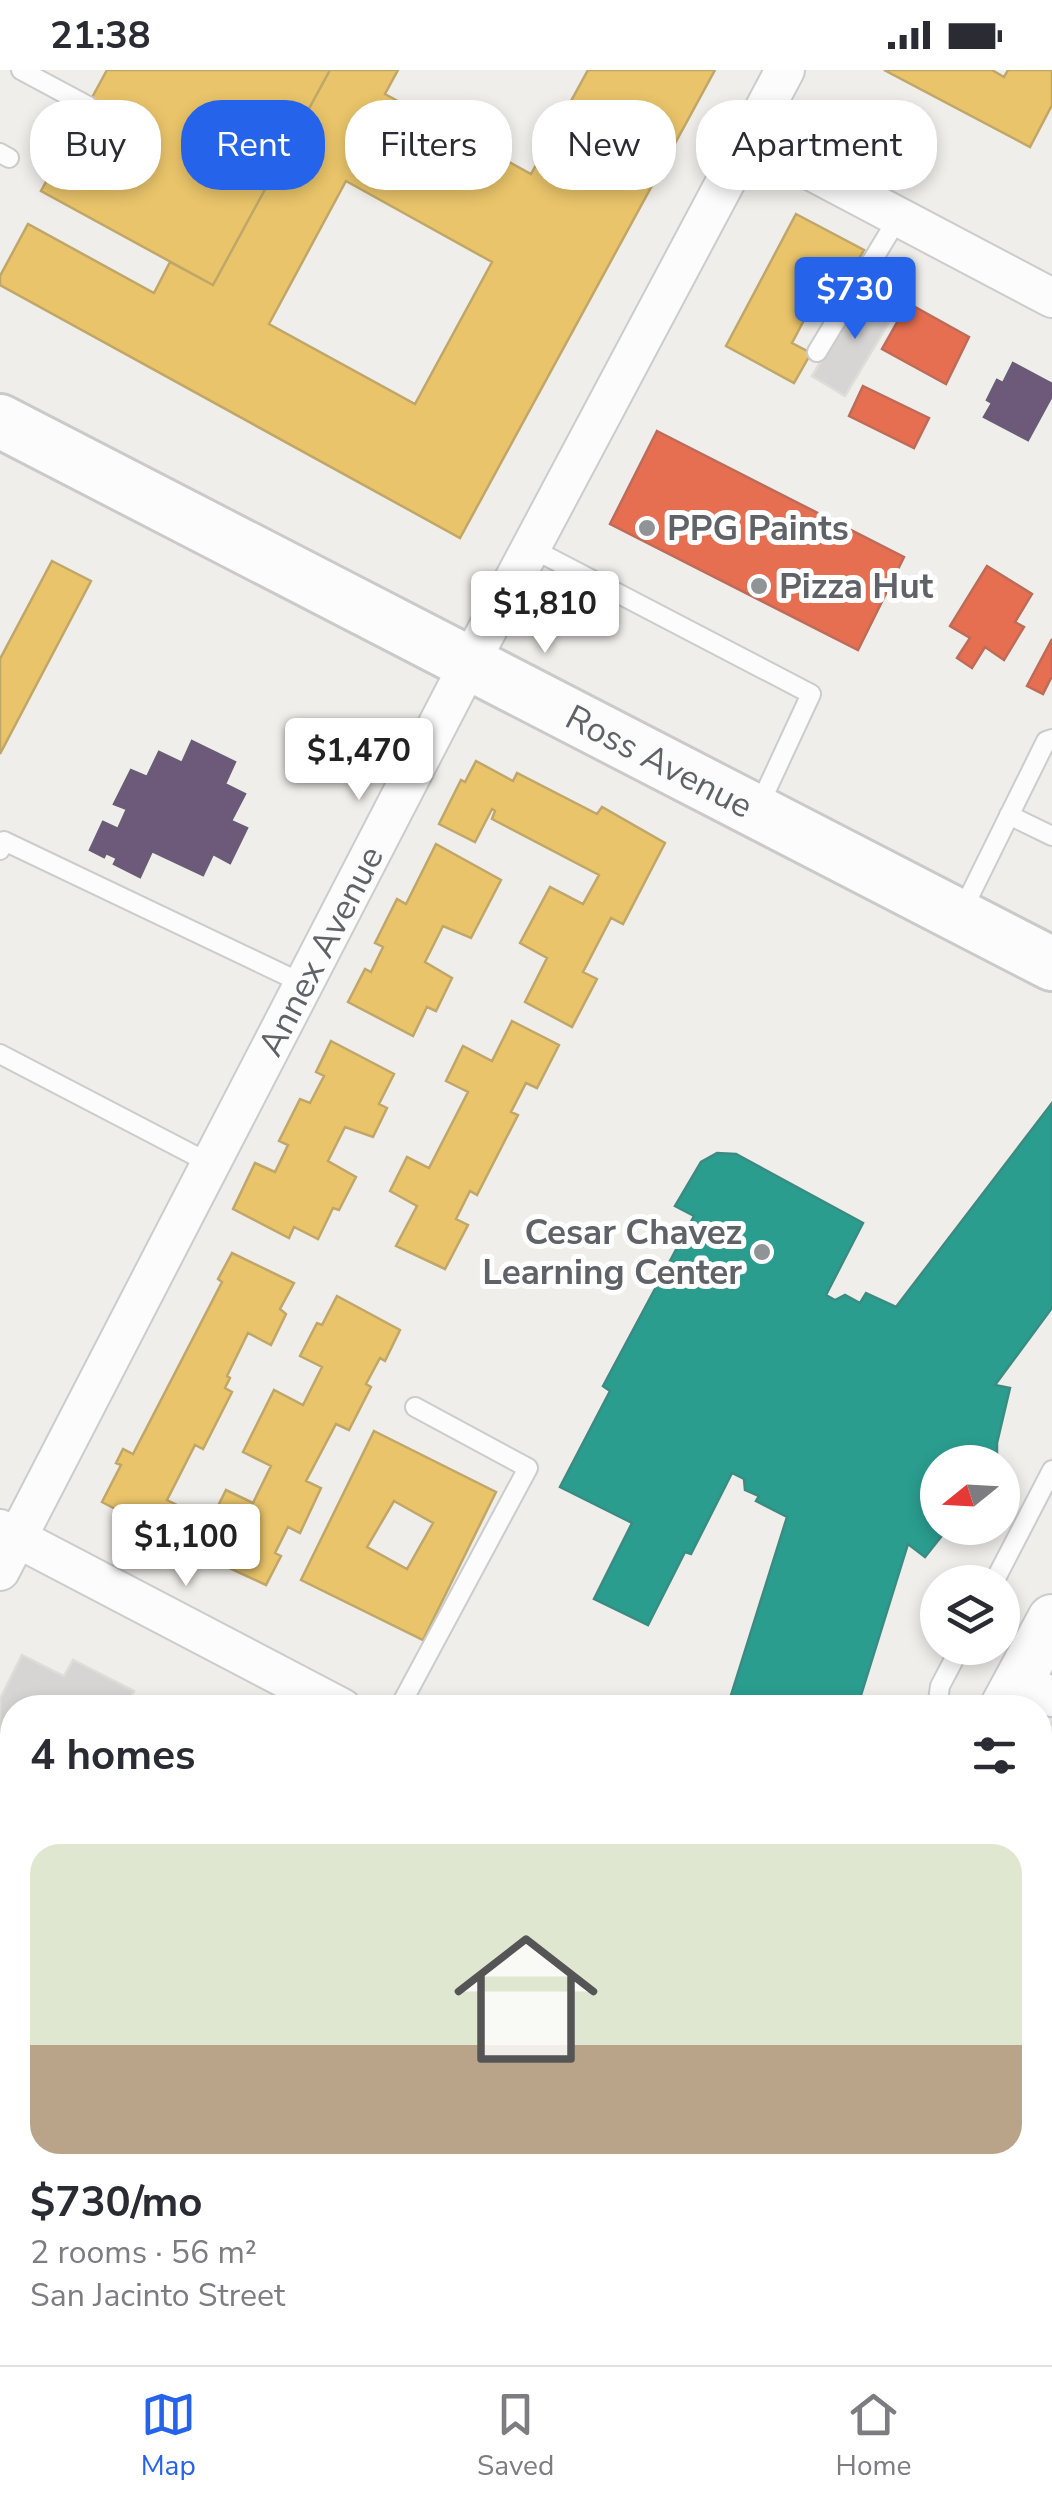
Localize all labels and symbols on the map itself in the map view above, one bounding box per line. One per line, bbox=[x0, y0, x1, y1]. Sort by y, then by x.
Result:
pin: $730 bbox=[796, 257, 914, 342]
place label: PPG Paints bbox=[667, 505, 849, 552]
marker: PPG Paints bbox=[636, 517, 658, 539]
place label: Pizza Hut bbox=[779, 563, 934, 610]
pin: $1,810 bbox=[464, 571, 626, 656]
marker: Pizza Hut bbox=[748, 575, 770, 597]
street label: Ross Avenue bbox=[558, 694, 761, 829]
pin: $1,470 bbox=[278, 718, 440, 803]
street label: Annex Avenue bbox=[247, 838, 394, 1064]
place label: Cesar Chavez Learning Center bbox=[482, 1209, 742, 1296]
marker: Cesar Chavez Learning Center bbox=[751, 1241, 773, 1263]
north arrow bbox=[920, 1445, 1020, 1545]
pin: $1,100 bbox=[105, 1504, 267, 1589]

